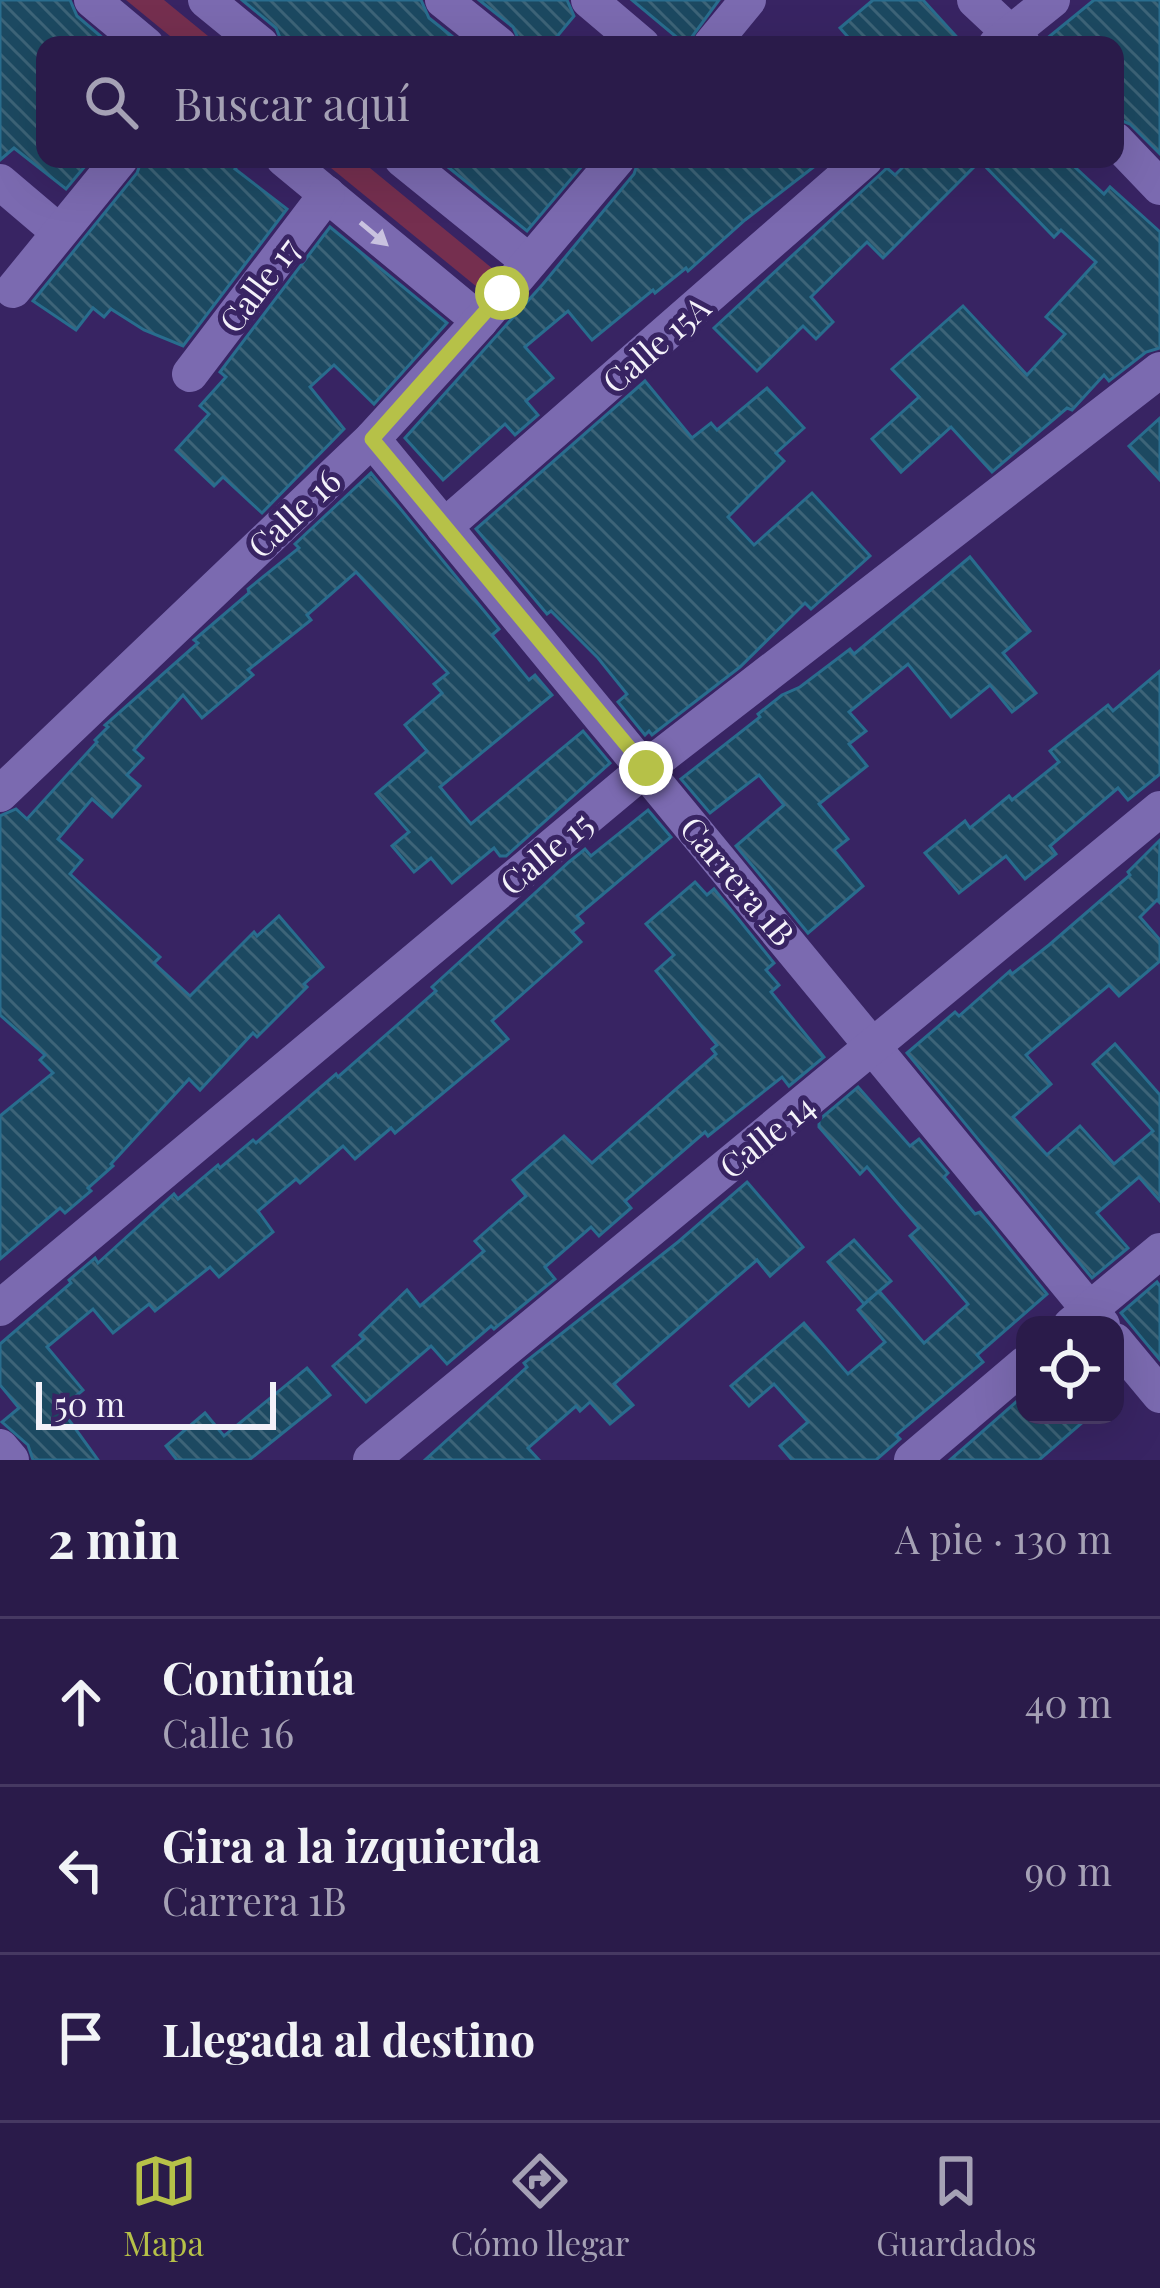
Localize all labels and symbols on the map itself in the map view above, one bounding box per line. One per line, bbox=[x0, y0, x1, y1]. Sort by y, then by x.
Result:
one-way arrow bbox=[359, 220, 389, 246]
street label: Calle 17 bbox=[208, 227, 308, 340]
route start bbox=[475, 266, 529, 320]
street label: Calle 15A bbox=[592, 284, 718, 402]
street label: Calle 16 bbox=[237, 458, 349, 566]
route end bbox=[619, 741, 673, 795]
street label: Calle 15 bbox=[489, 800, 601, 904]
street label: Carrera 1B bbox=[672, 806, 806, 954]
street label: Calle 14 bbox=[709, 1083, 823, 1187]
scale bar bbox=[36, 1376, 276, 1429]

